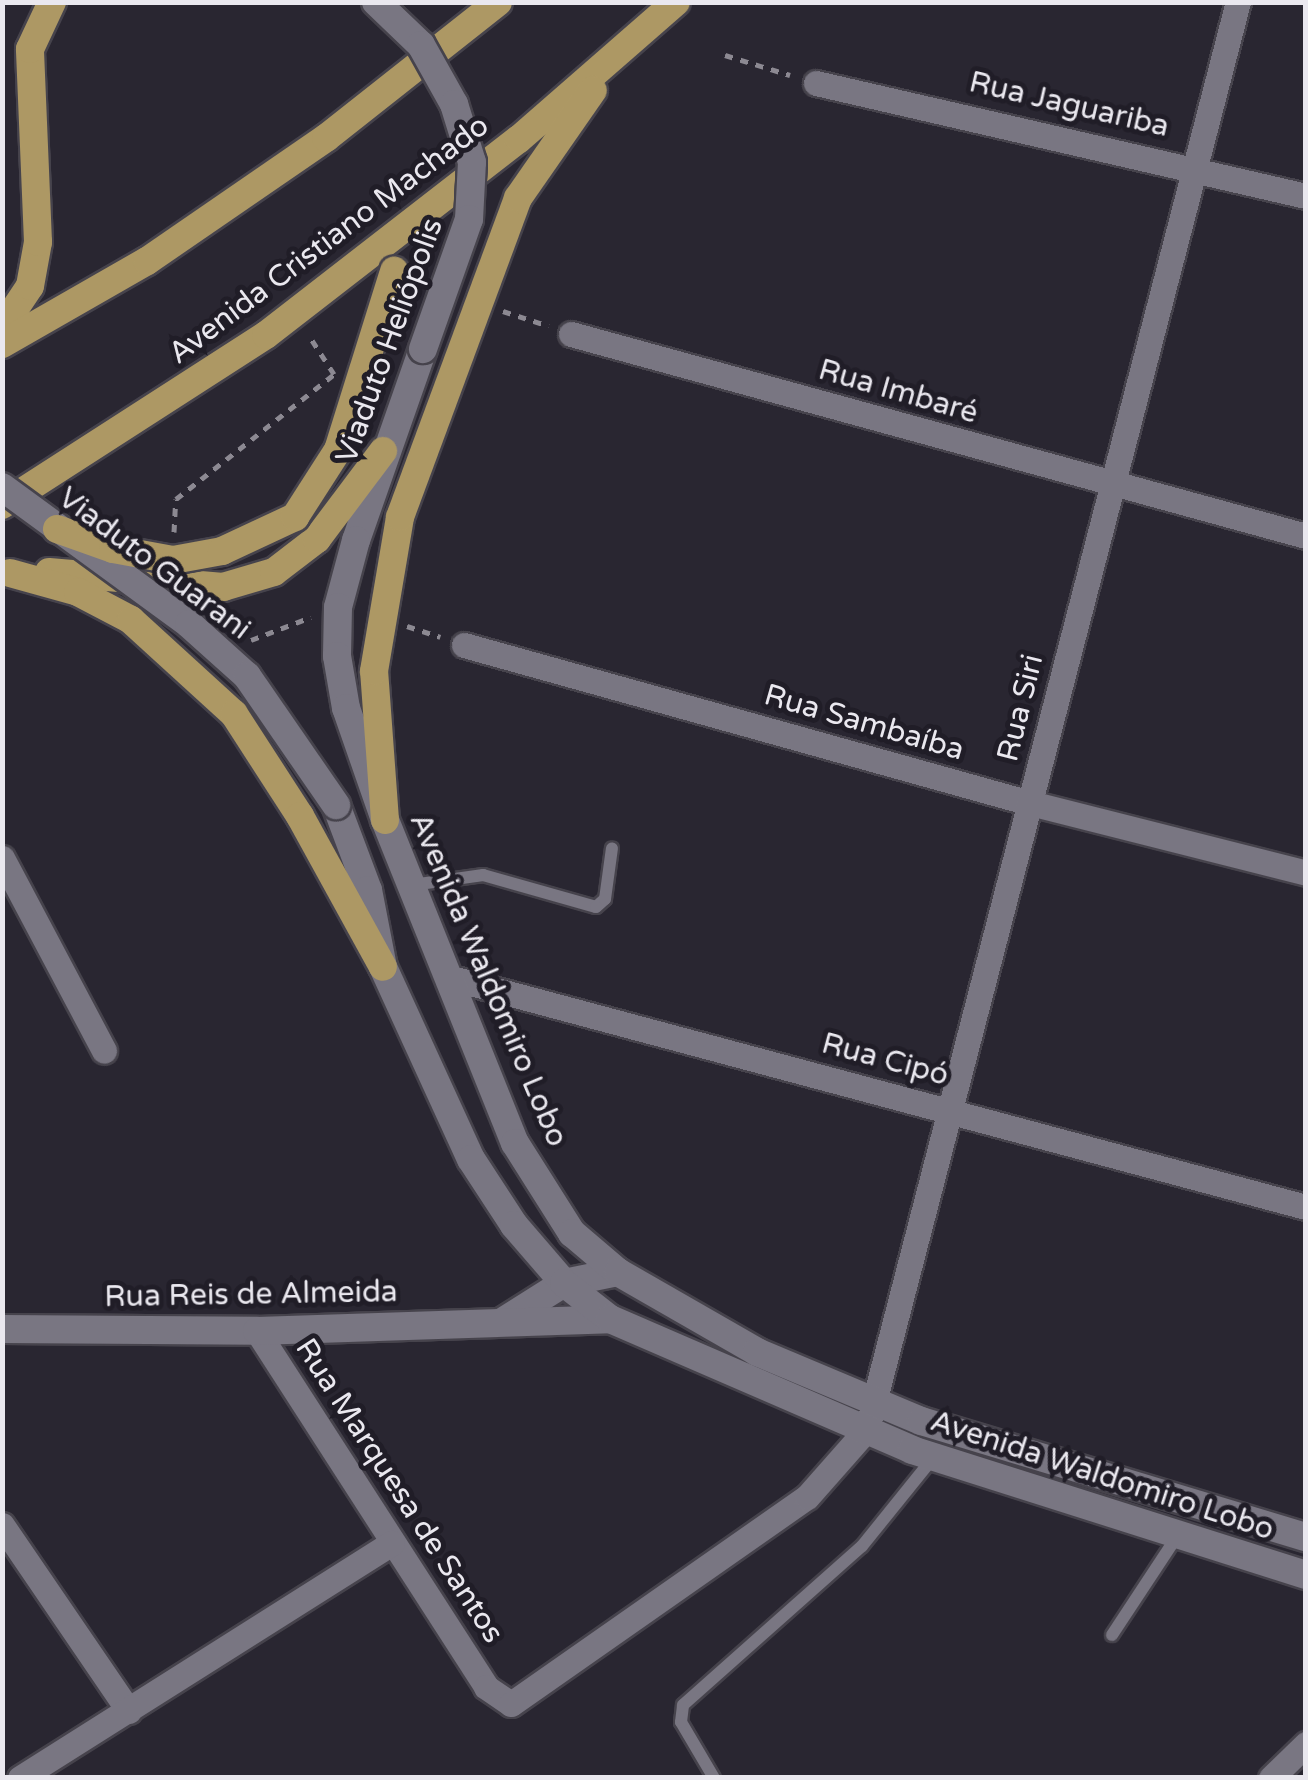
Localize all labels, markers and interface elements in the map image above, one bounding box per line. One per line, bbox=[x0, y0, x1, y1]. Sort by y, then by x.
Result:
street label: Rua Jaguariba bbox=[966, 65, 1172, 145]
street label: Avenida Cristiano Machado bbox=[162, 108, 496, 372]
street label: Viaduto Heliópolis bbox=[329, 214, 451, 468]
street label: Rua Imbaré bbox=[814, 352, 982, 432]
street label: Viaduto Guarani bbox=[51, 480, 257, 648]
street label: Rua Siri bbox=[990, 651, 1052, 765]
street label: Rua Sambaíba bbox=[760, 677, 968, 769]
street label: Avenida Waldomiro Lobo bbox=[401, 808, 575, 1152]
street label: Rua Cipó bbox=[818, 1026, 952, 1094]
street label: Rua Reis de Almeida bbox=[104, 1274, 398, 1316]
street label: Rua Marquesa de Santos bbox=[287, 1332, 511, 1650]
street label: Avenida Waldomiro Lobo bbox=[926, 1403, 1278, 1549]

